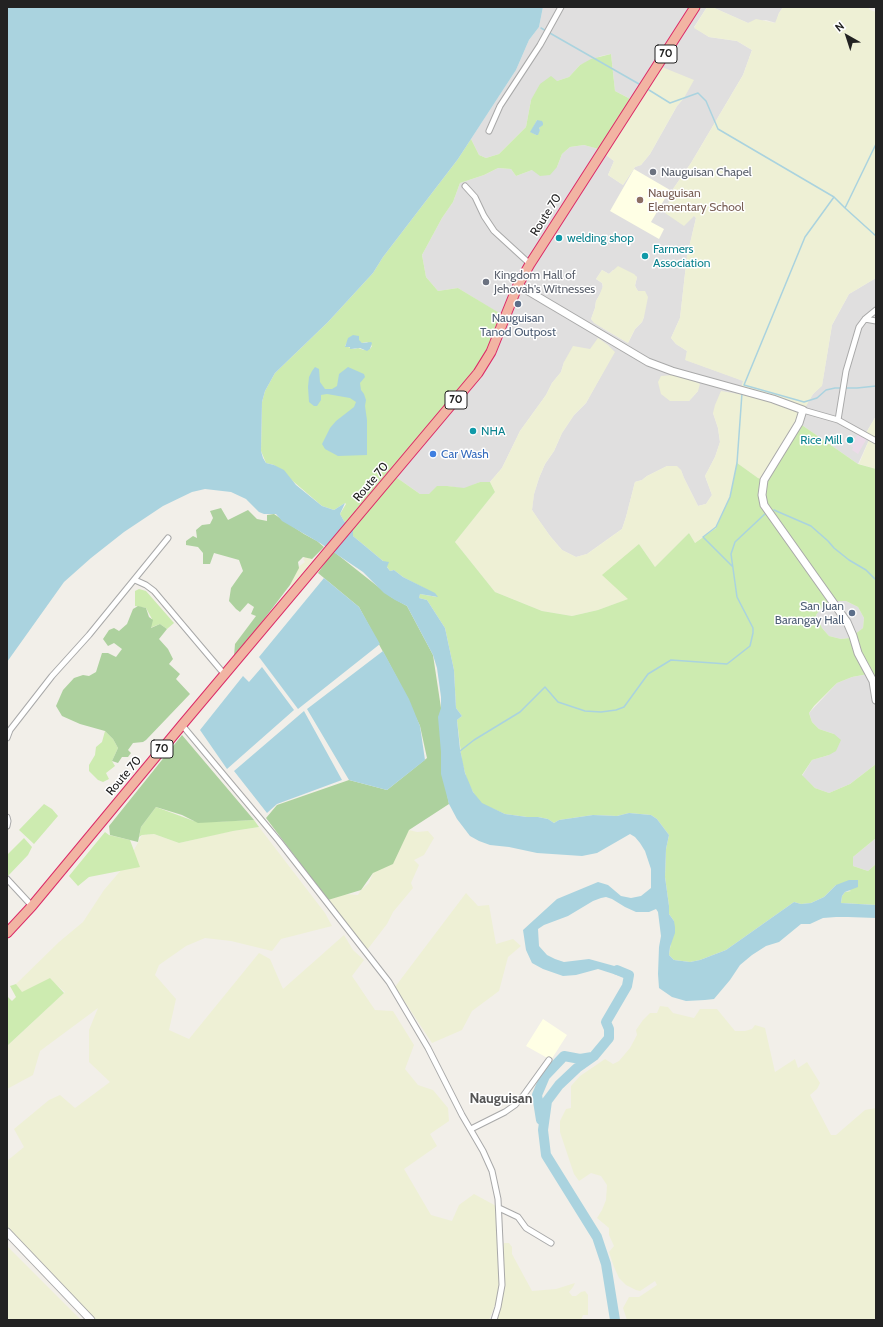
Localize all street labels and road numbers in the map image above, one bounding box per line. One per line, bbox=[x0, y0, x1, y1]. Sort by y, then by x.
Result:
road number: 70 bbox=[655, 45, 677, 63]
street label: Route 70 bbox=[527, 191, 565, 239]
road number: 70 bbox=[445, 391, 467, 409]
street label: Route 70 bbox=[350, 459, 392, 505]
road number: 70 bbox=[151, 740, 173, 758]
street label: Route 70 bbox=[103, 753, 145, 799]

